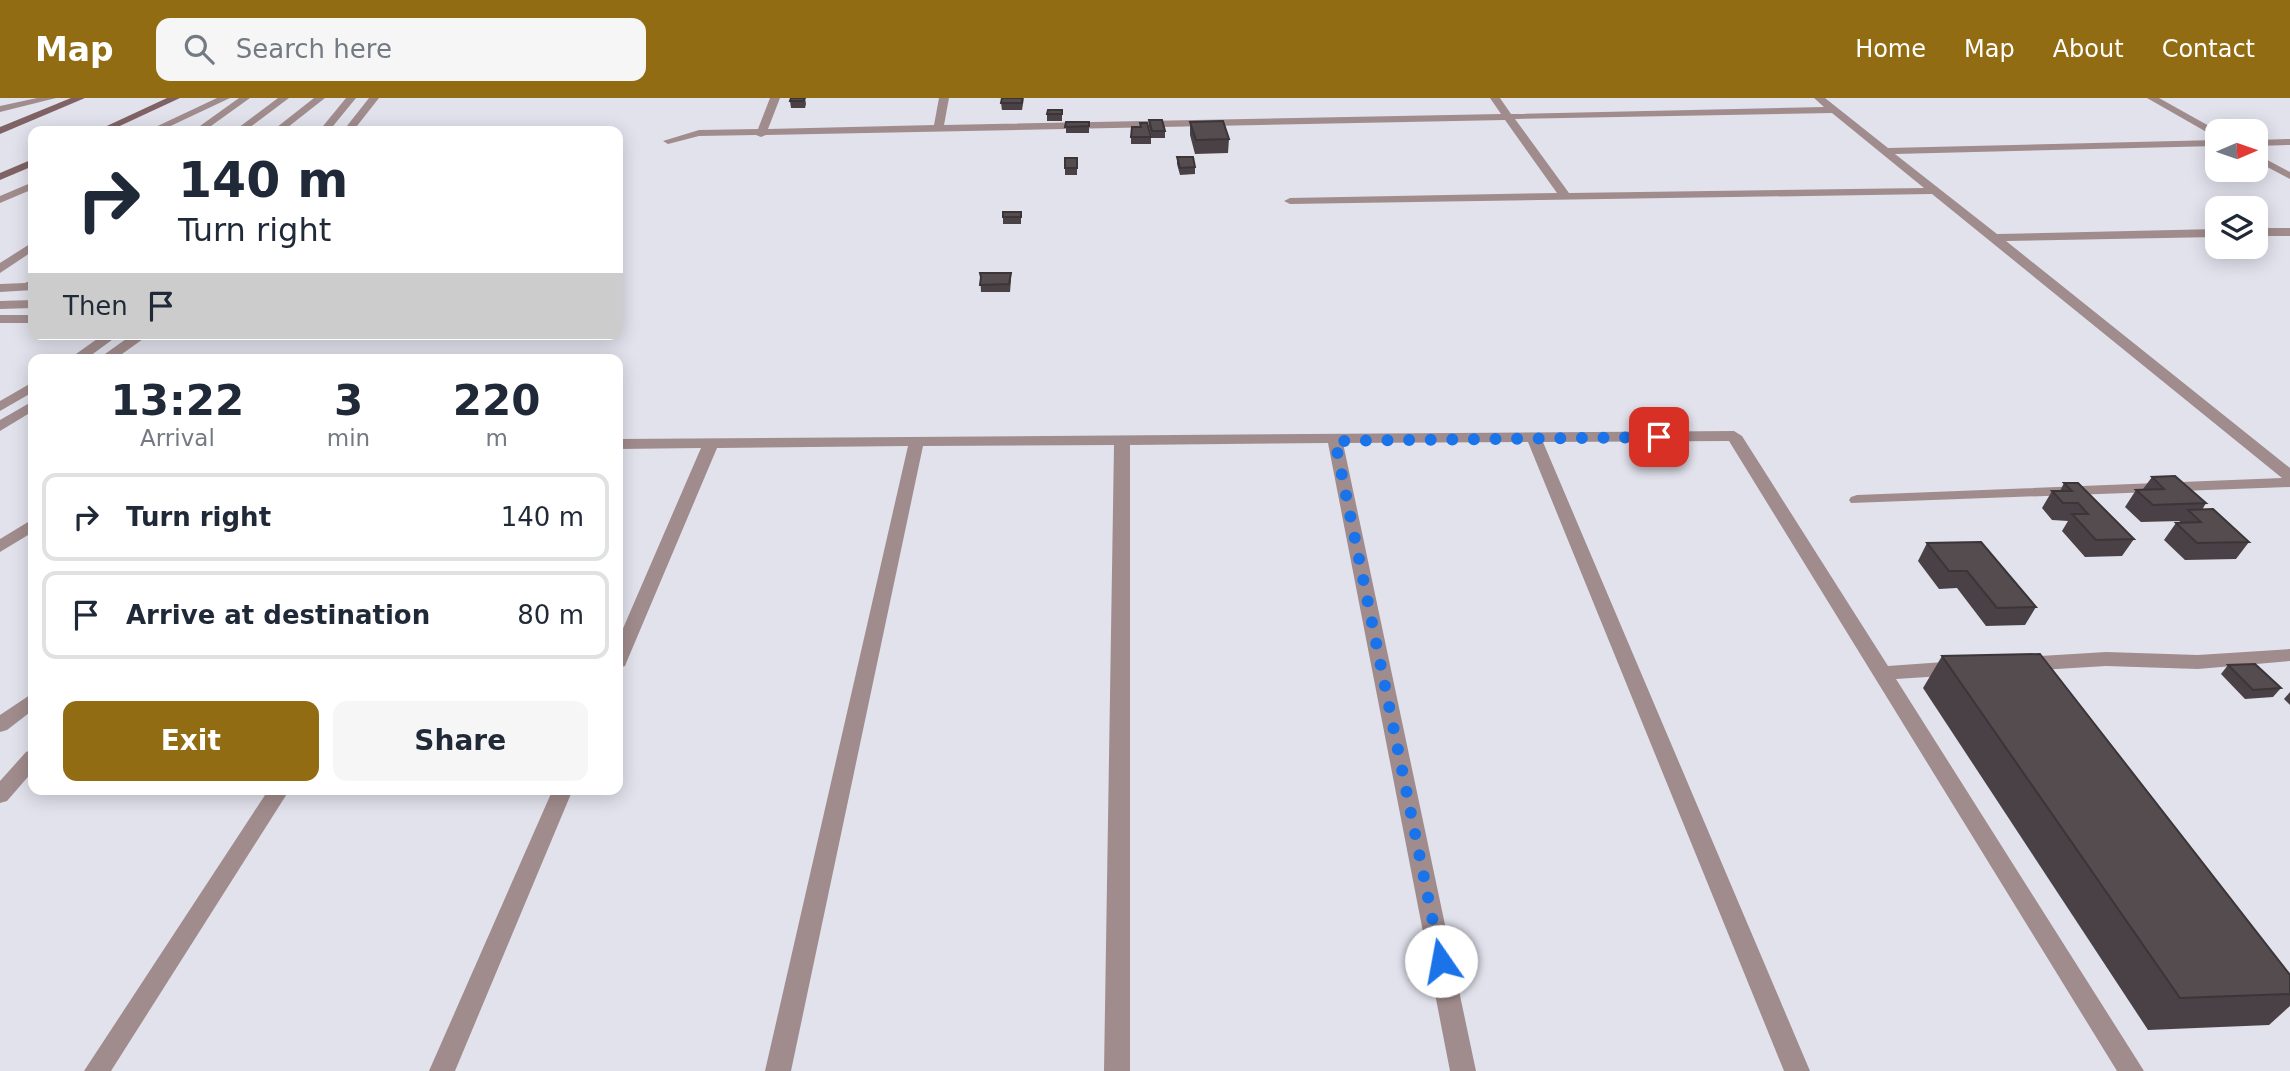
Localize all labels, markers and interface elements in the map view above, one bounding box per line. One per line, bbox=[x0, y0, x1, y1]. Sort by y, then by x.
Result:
search box bbox=[156, 18, 646, 81]
text: Map bbox=[35, 30, 114, 69]
icon: search bbox=[180, 30, 218, 68]
text: Search here bbox=[236, 34, 392, 64]
text: Home bbox=[1855, 35, 1926, 63]
text: Map bbox=[1964, 35, 2015, 63]
text: About bbox=[2053, 35, 2124, 63]
text: Contact bbox=[2162, 35, 2255, 63]
north arrow bbox=[2205, 119, 2268, 182]
map controls bbox=[2205, 119, 2268, 259]
text: 140 m bbox=[178, 152, 348, 209]
icon: right bbox=[63, 154, 154, 245]
button: layers bbox=[2205, 196, 2268, 259]
text: Turn right bbox=[178, 211, 331, 249]
icon: arrive bbox=[142, 287, 180, 325]
text: Then bbox=[63, 291, 128, 321]
text: 13:22 bbox=[111, 376, 244, 425]
text: 3 bbox=[334, 376, 363, 425]
text: 220 bbox=[453, 376, 540, 425]
pin bbox=[1629, 407, 1689, 467]
icon: arrive bbox=[1640, 418, 1678, 456]
text: Arrival bbox=[140, 425, 215, 451]
text: min bbox=[327, 425, 370, 451]
text: m bbox=[485, 425, 508, 451]
icon: right bbox=[67, 498, 105, 536]
text: Turn right bbox=[126, 502, 271, 532]
text: 140 m bbox=[501, 502, 584, 532]
icon: arrive bbox=[67, 596, 105, 634]
text: Arrive at destination bbox=[126, 600, 430, 630]
text: 80 m bbox=[517, 600, 584, 630]
button: Exit bbox=[63, 701, 319, 781]
button: Share bbox=[333, 701, 588, 781]
position arrow bbox=[1404, 924, 1478, 998]

